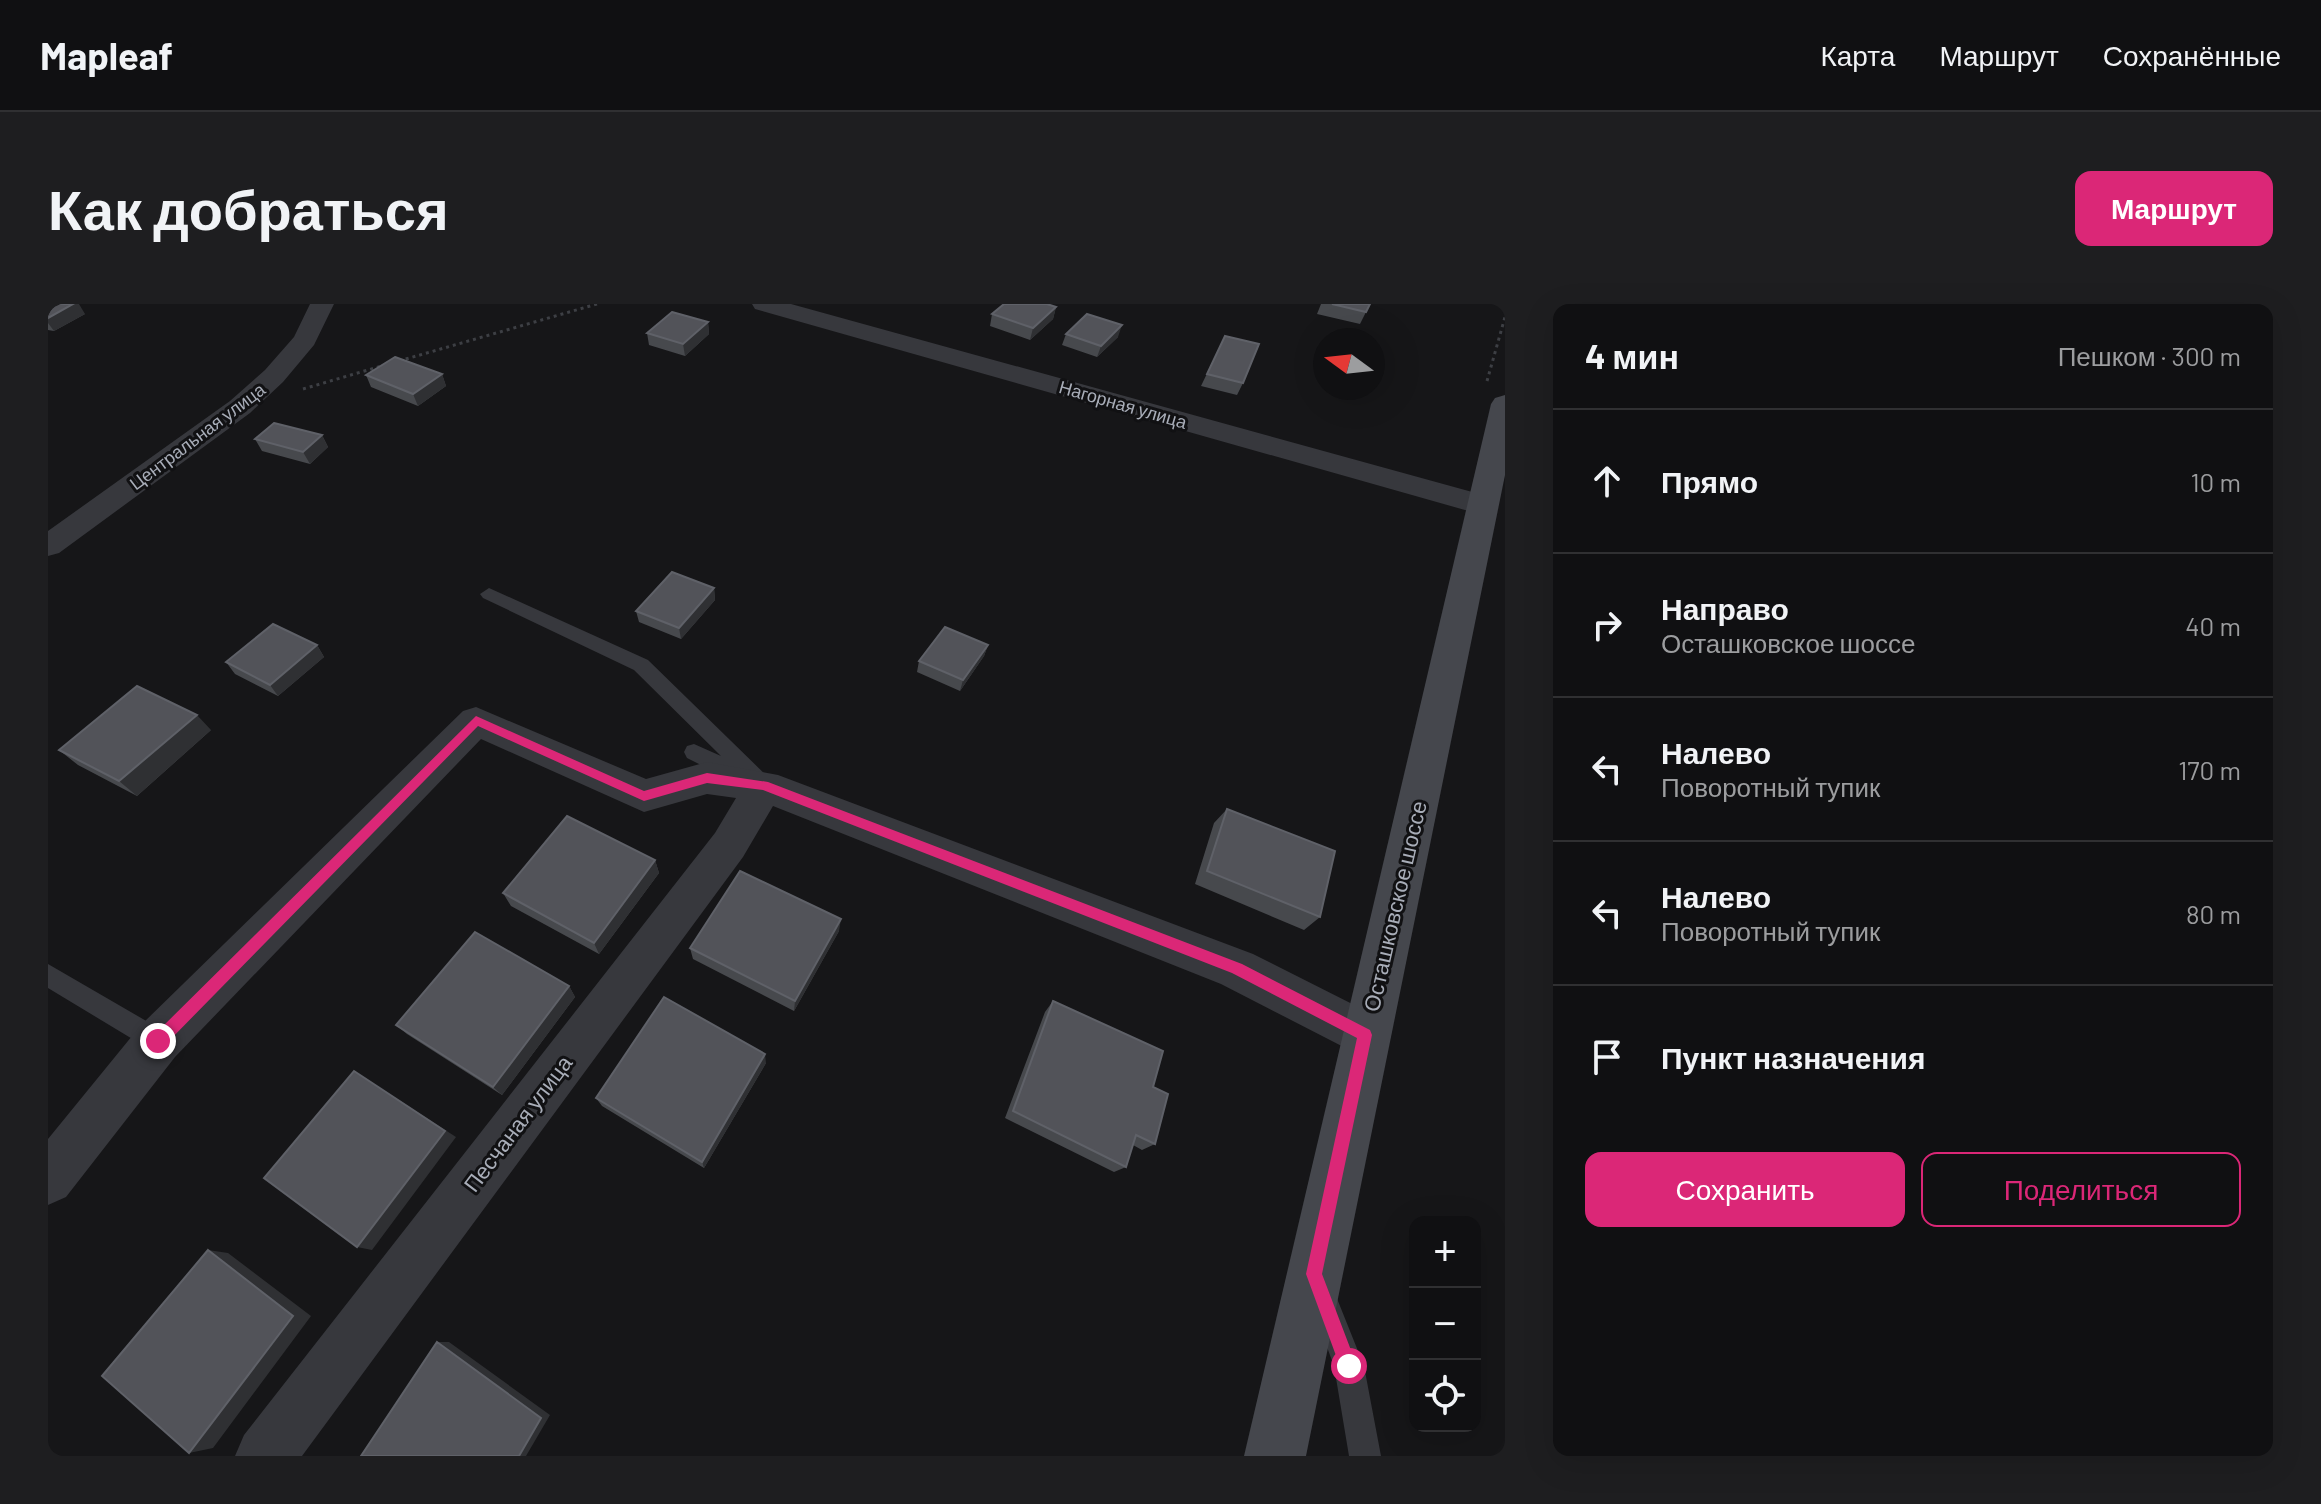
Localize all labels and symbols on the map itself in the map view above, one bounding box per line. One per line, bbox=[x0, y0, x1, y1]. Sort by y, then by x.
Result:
north arrow bbox=[1313, 328, 1385, 400]
street label: Нагорная улица bbox=[1057, 375, 1190, 433]
street label: Центральная улица bbox=[125, 377, 270, 494]
street label: Осташковское шоссе bbox=[1357, 798, 1431, 1014]
route end bbox=[140, 1023, 176, 1059]
street label: Песчаная улица bbox=[457, 1049, 578, 1197]
route start bbox=[1331, 1348, 1367, 1384]

